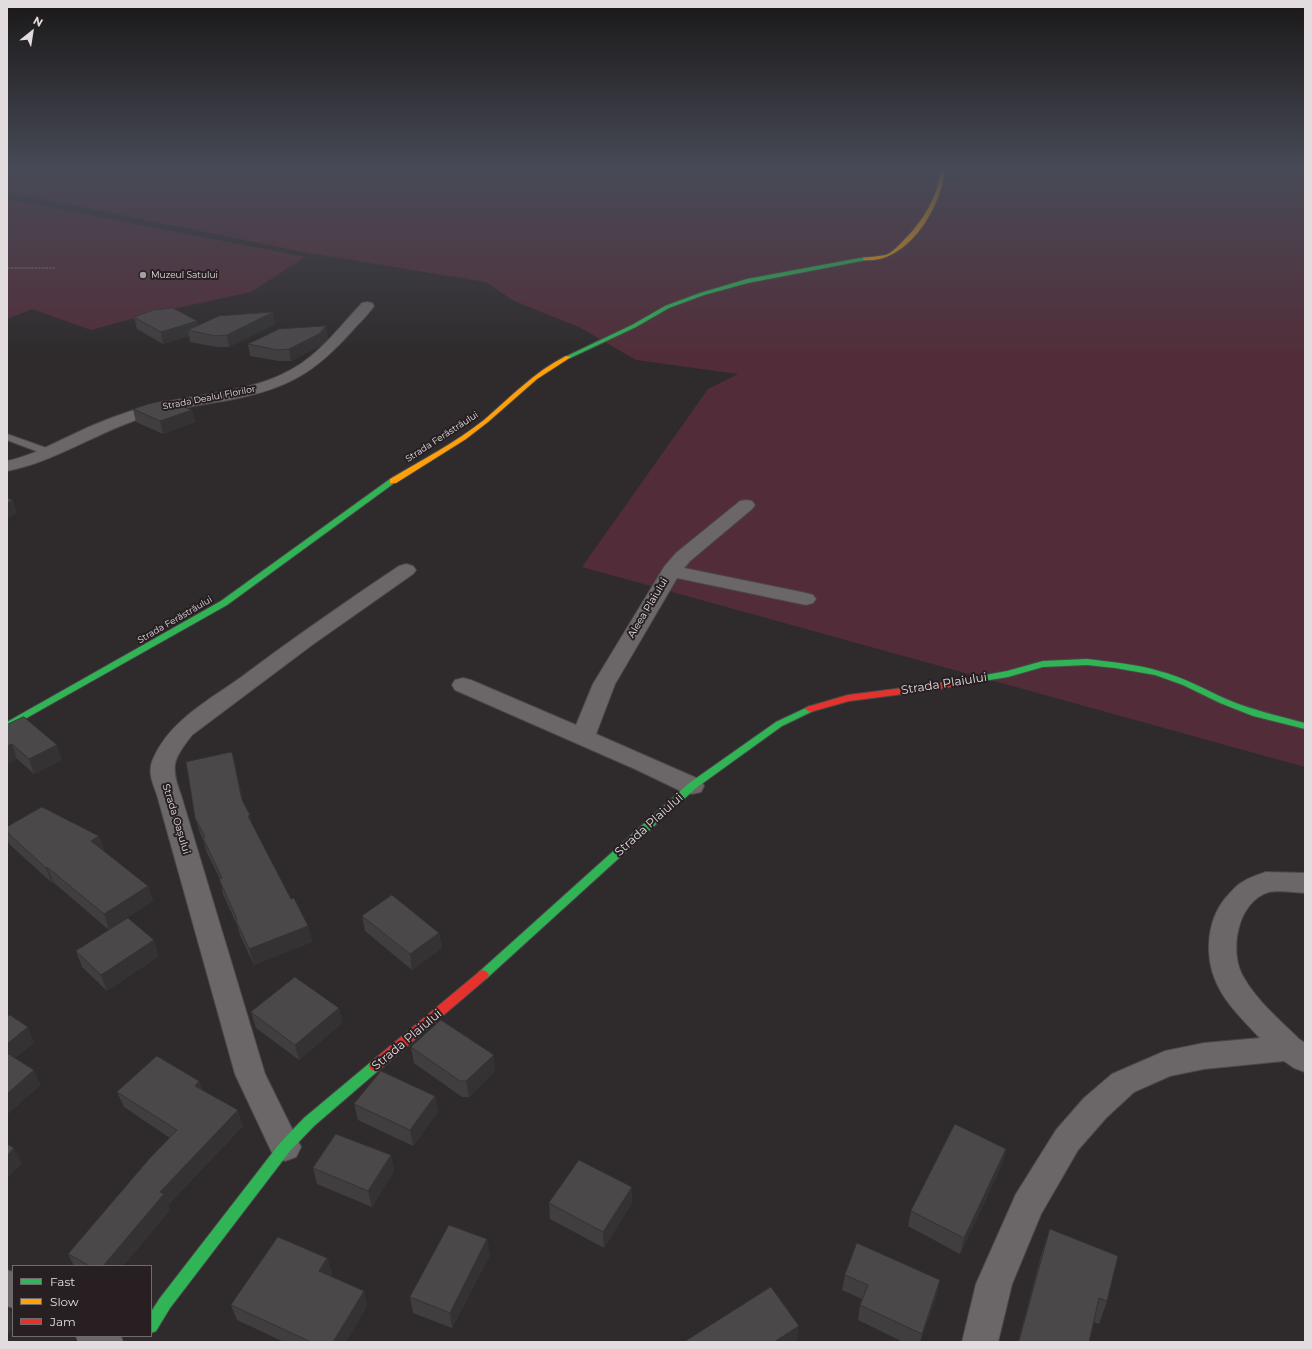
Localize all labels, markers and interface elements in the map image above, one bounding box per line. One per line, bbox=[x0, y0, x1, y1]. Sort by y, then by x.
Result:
north arrow bbox=[12, 12, 52, 52]
text: N bbox=[31, 13, 45, 30]
marker: Muzeul Satului bbox=[138, 270, 148, 280]
place label: Muzeul Satului bbox=[151, 270, 218, 280]
street label: Strada Dealul Florilor bbox=[162, 384, 256, 412]
street label: Strada Ferăstrăului bbox=[404, 409, 480, 465]
street label: Aleea Plaiului bbox=[625, 576, 671, 640]
street label: Strada Ferăstrăului bbox=[136, 594, 214, 646]
street label: Strada Plaiului bbox=[900, 670, 988, 698]
street label: Strada Oașului bbox=[160, 782, 192, 856]
street label: Strada Plaiului bbox=[612, 791, 686, 859]
street label: Strada Plaiului bbox=[369, 1007, 445, 1073]
legend bbox=[12, 1265, 152, 1337]
text: Fast bbox=[50, 1274, 75, 1289]
text: Slow bbox=[50, 1294, 79, 1309]
text: Jam bbox=[50, 1314, 76, 1329]

